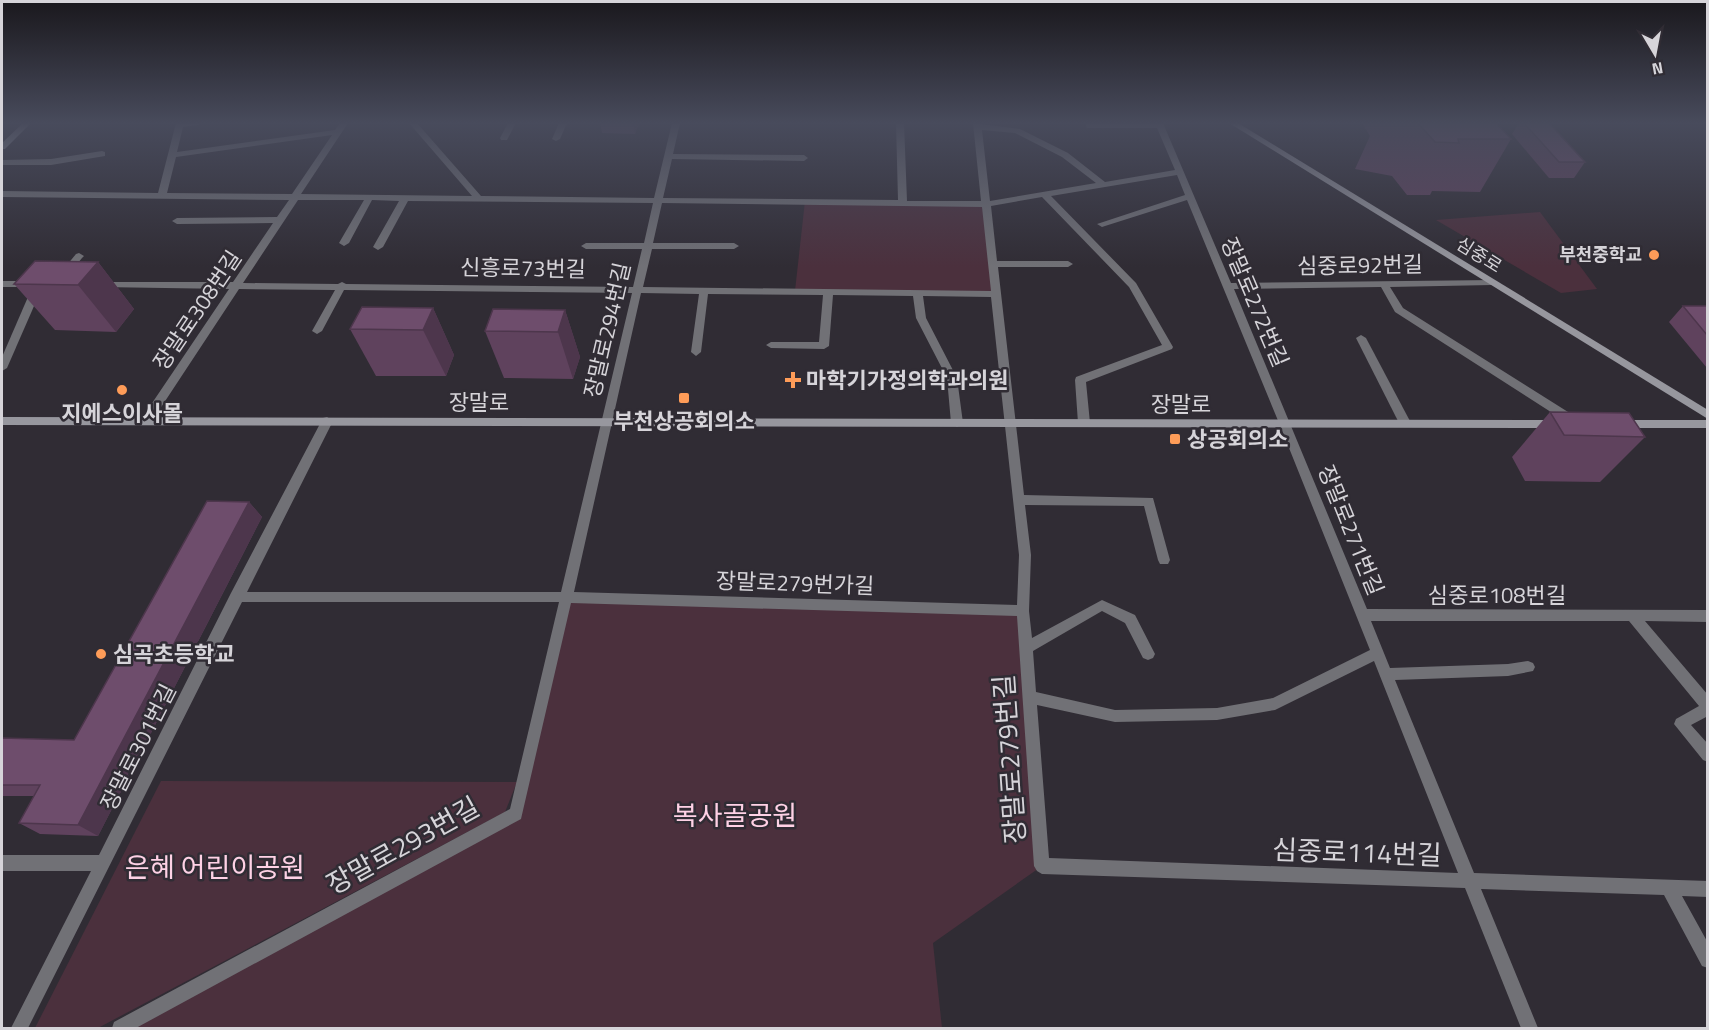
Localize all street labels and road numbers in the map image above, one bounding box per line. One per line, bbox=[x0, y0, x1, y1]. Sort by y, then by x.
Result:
street label: 심중로 bbox=[1451, 230, 1507, 279]
street label: 장말로272번길 bbox=[1212, 232, 1298, 372]
street label: 장말로308번길 bbox=[144, 243, 250, 377]
street label: 심중로92번길 bbox=[1297, 247, 1423, 283]
street label: 신흥로73번길 bbox=[460, 250, 586, 286]
street label: 장말로294번길 bbox=[575, 259, 639, 401]
street label: 장말로 bbox=[449, 385, 509, 419]
street label: 장말로 bbox=[1151, 387, 1211, 421]
street label: 장말로271번길 bbox=[1309, 460, 1393, 600]
street label: 장말로279번가길 bbox=[715, 563, 875, 603]
street label: 심중로108번길 bbox=[1428, 578, 1566, 612]
street label: 장말로279번길 bbox=[982, 673, 1035, 845]
street label: 장말로301번길 bbox=[91, 678, 185, 816]
street label: 장말로293번길 bbox=[318, 786, 486, 904]
street label: 심중로114번길 bbox=[1272, 828, 1442, 875]

